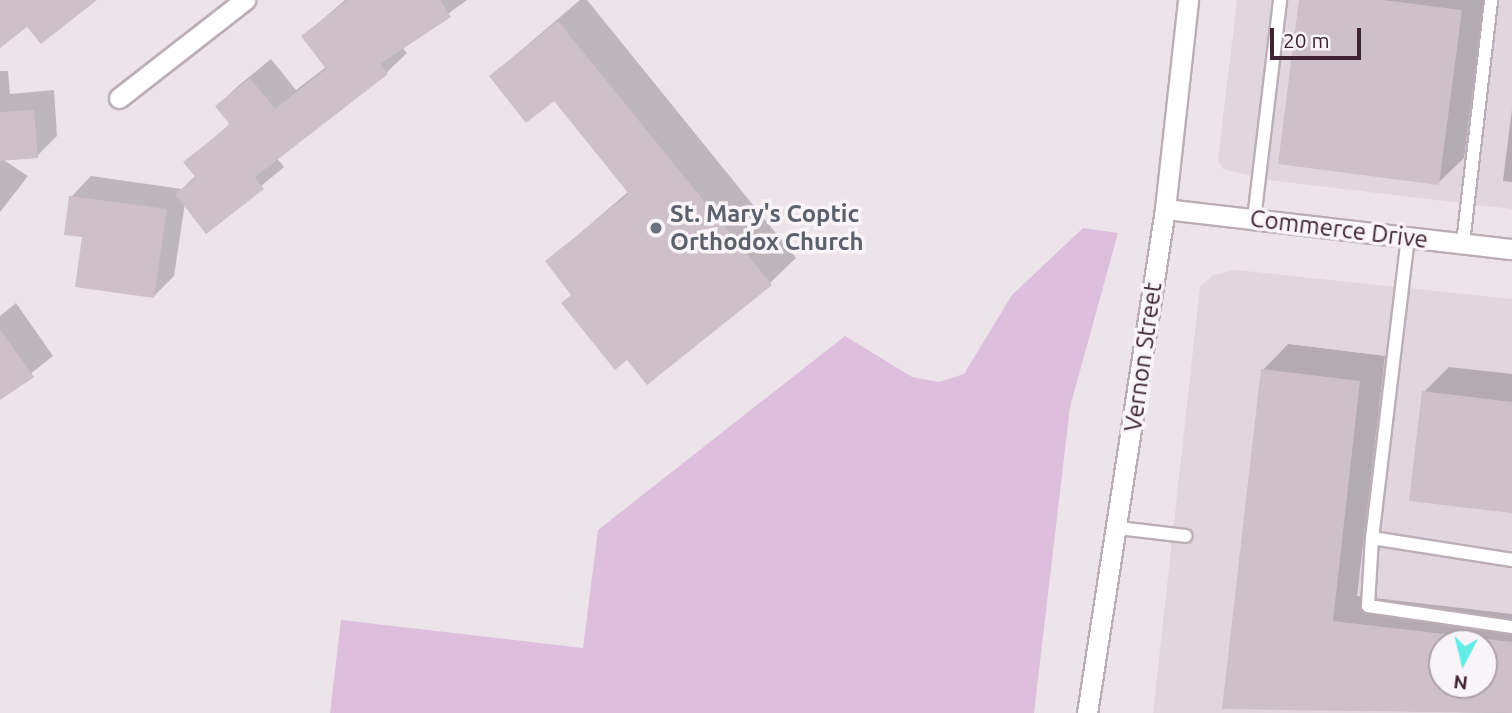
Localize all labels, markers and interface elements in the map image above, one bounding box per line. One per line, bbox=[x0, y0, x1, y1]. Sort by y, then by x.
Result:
scale bar bbox=[1274, 14, 1365, 58]
text: 20 m bbox=[1283, 28, 1330, 52]
place label: St. Mary's Coptic Orthodox Church bbox=[670, 200, 864, 256]
street label: Commerce Drive bbox=[1248, 204, 1430, 254]
marker: St. Mary's Coptic Orthodox Church bbox=[648, 220, 664, 236]
street label: Vernon Street bbox=[1118, 280, 1168, 434]
north arrow bbox=[1428, 629, 1498, 699]
text: N bbox=[1452, 671, 1469, 695]

